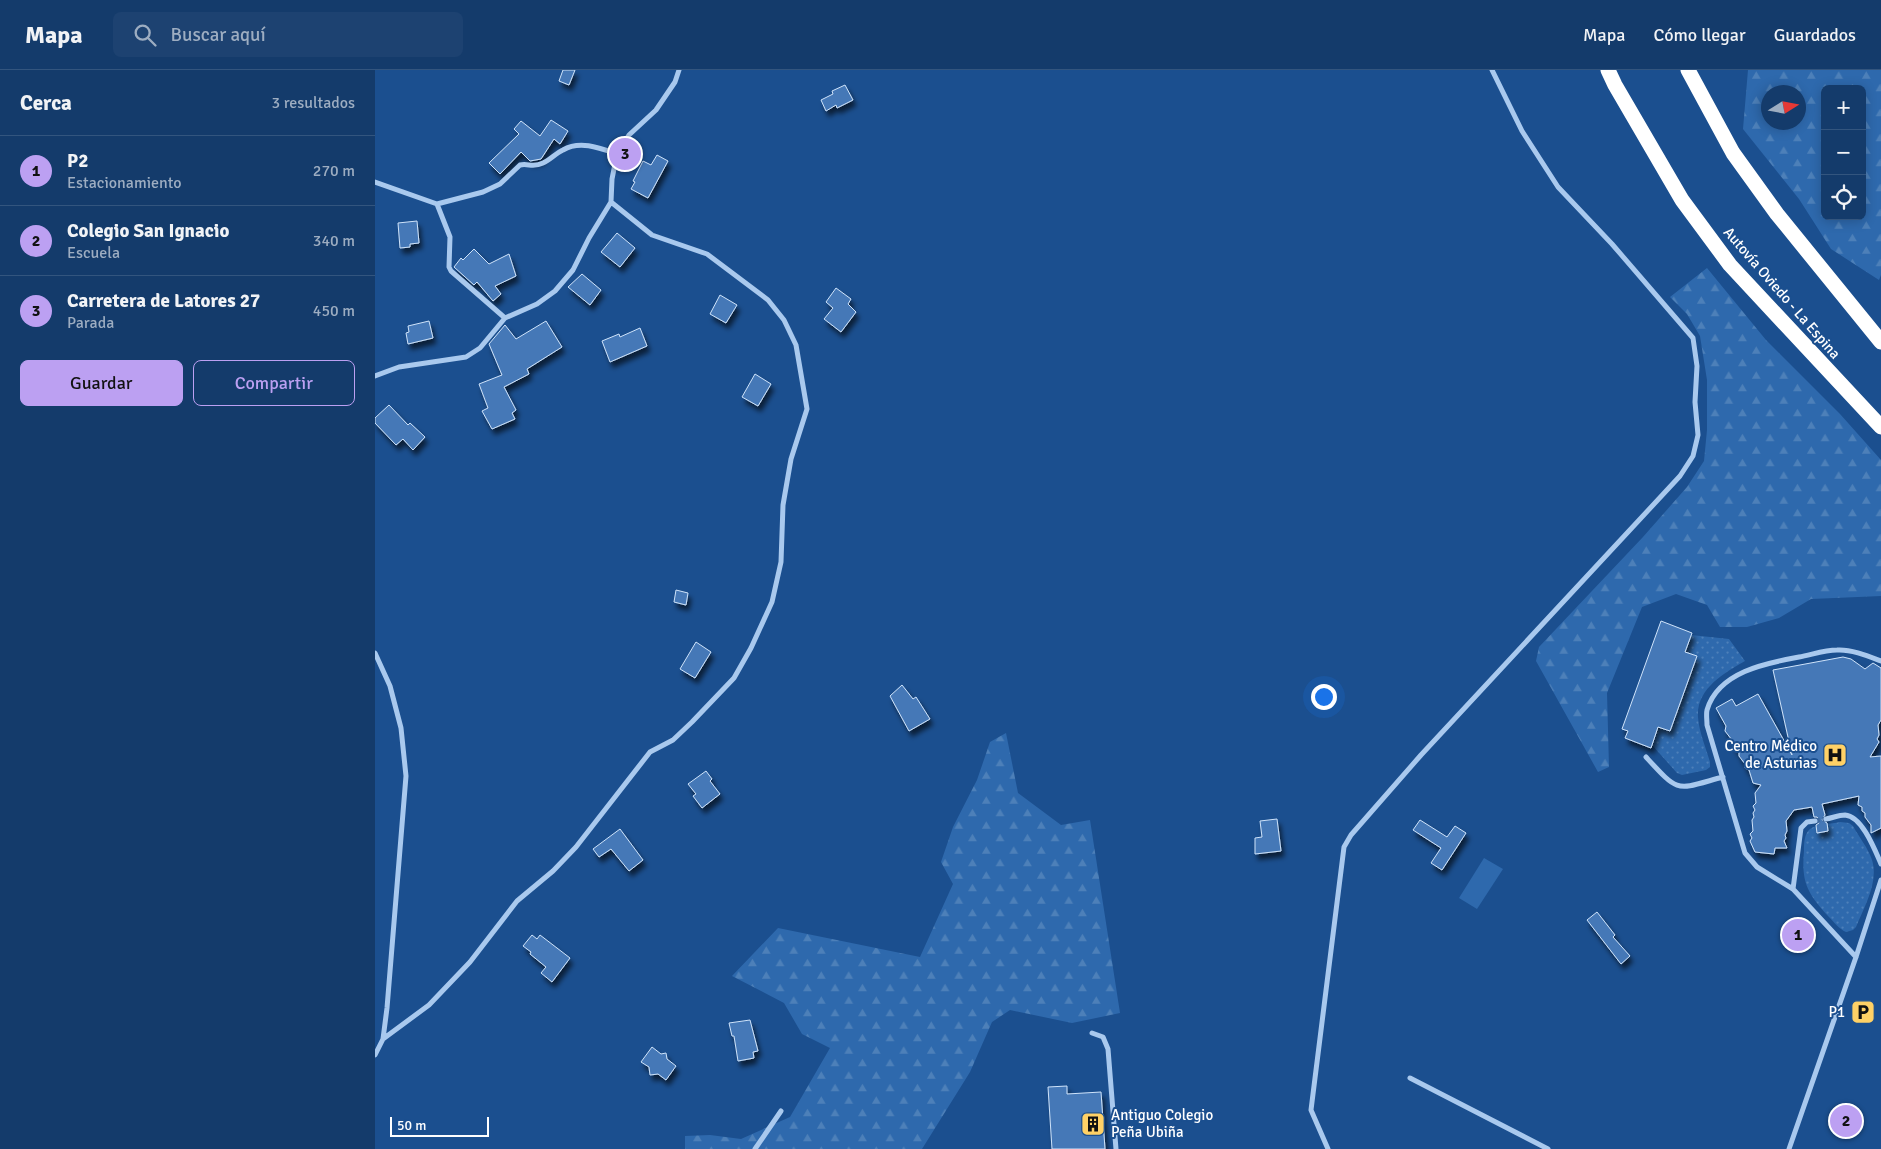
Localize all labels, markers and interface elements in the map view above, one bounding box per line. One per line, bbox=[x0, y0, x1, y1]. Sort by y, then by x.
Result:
search box bbox=[113, 12, 463, 57]
text: Mapa bbox=[25, 20, 83, 50]
icon: search bbox=[131, 21, 159, 49]
text: Buscar aquí bbox=[171, 23, 266, 47]
text: Mapa bbox=[1583, 24, 1625, 46]
text: Cómo llegar bbox=[1653, 24, 1746, 46]
text: Guardados bbox=[1774, 24, 1856, 46]
north arrow bbox=[1761, 85, 1806, 130]
map controls bbox=[1821, 85, 1866, 220]
button: + bbox=[1821, 85, 1866, 130]
text: Cerca bbox=[20, 90, 72, 116]
text: 3 resultados bbox=[272, 93, 355, 113]
button: − bbox=[1821, 130, 1866, 175]
pin: 3 bbox=[609, 135, 641, 173]
text: P2 bbox=[67, 149, 88, 173]
text: 1 bbox=[32, 161, 40, 181]
text: 270 m bbox=[313, 161, 355, 181]
text: Estacionamiento bbox=[67, 173, 182, 193]
button: locate bbox=[1821, 175, 1866, 220]
text: Colegio San Ignacio bbox=[67, 219, 229, 243]
street label: Autovía Oviedo - La Espina bbox=[1720, 223, 1844, 363]
text: 2 bbox=[32, 231, 40, 251]
text: 340 m bbox=[313, 231, 355, 251]
text: Escuela bbox=[67, 243, 120, 263]
text: Carretera de Latores 27 bbox=[67, 289, 260, 313]
text: 3 bbox=[32, 301, 40, 321]
text: 450 m bbox=[313, 301, 355, 321]
text: Parada bbox=[67, 313, 114, 333]
button: Guardar bbox=[20, 360, 183, 406]
button: Compartir bbox=[193, 360, 355, 406]
your location bbox=[1311, 684, 1337, 710]
place label: Centro Médico de Asturias bbox=[1724, 737, 1817, 772]
hospital icon: Centro Médico de Asturias bbox=[1822, 742, 1848, 768]
pin: 1 bbox=[1782, 916, 1814, 954]
parking icon: P1 bbox=[1850, 999, 1876, 1025]
place label: P1 bbox=[1828, 1003, 1845, 1021]
pin: 2 bbox=[1830, 1102, 1862, 1140]
place label: Antiguo Colegio Peña Ubiña bbox=[1111, 1106, 1213, 1141]
building icon: Antiguo Colegio Peña Ubiña bbox=[1080, 1111, 1106, 1137]
scale bar bbox=[390, 1114, 489, 1137]
text: 50 m bbox=[397, 1117, 426, 1134]

